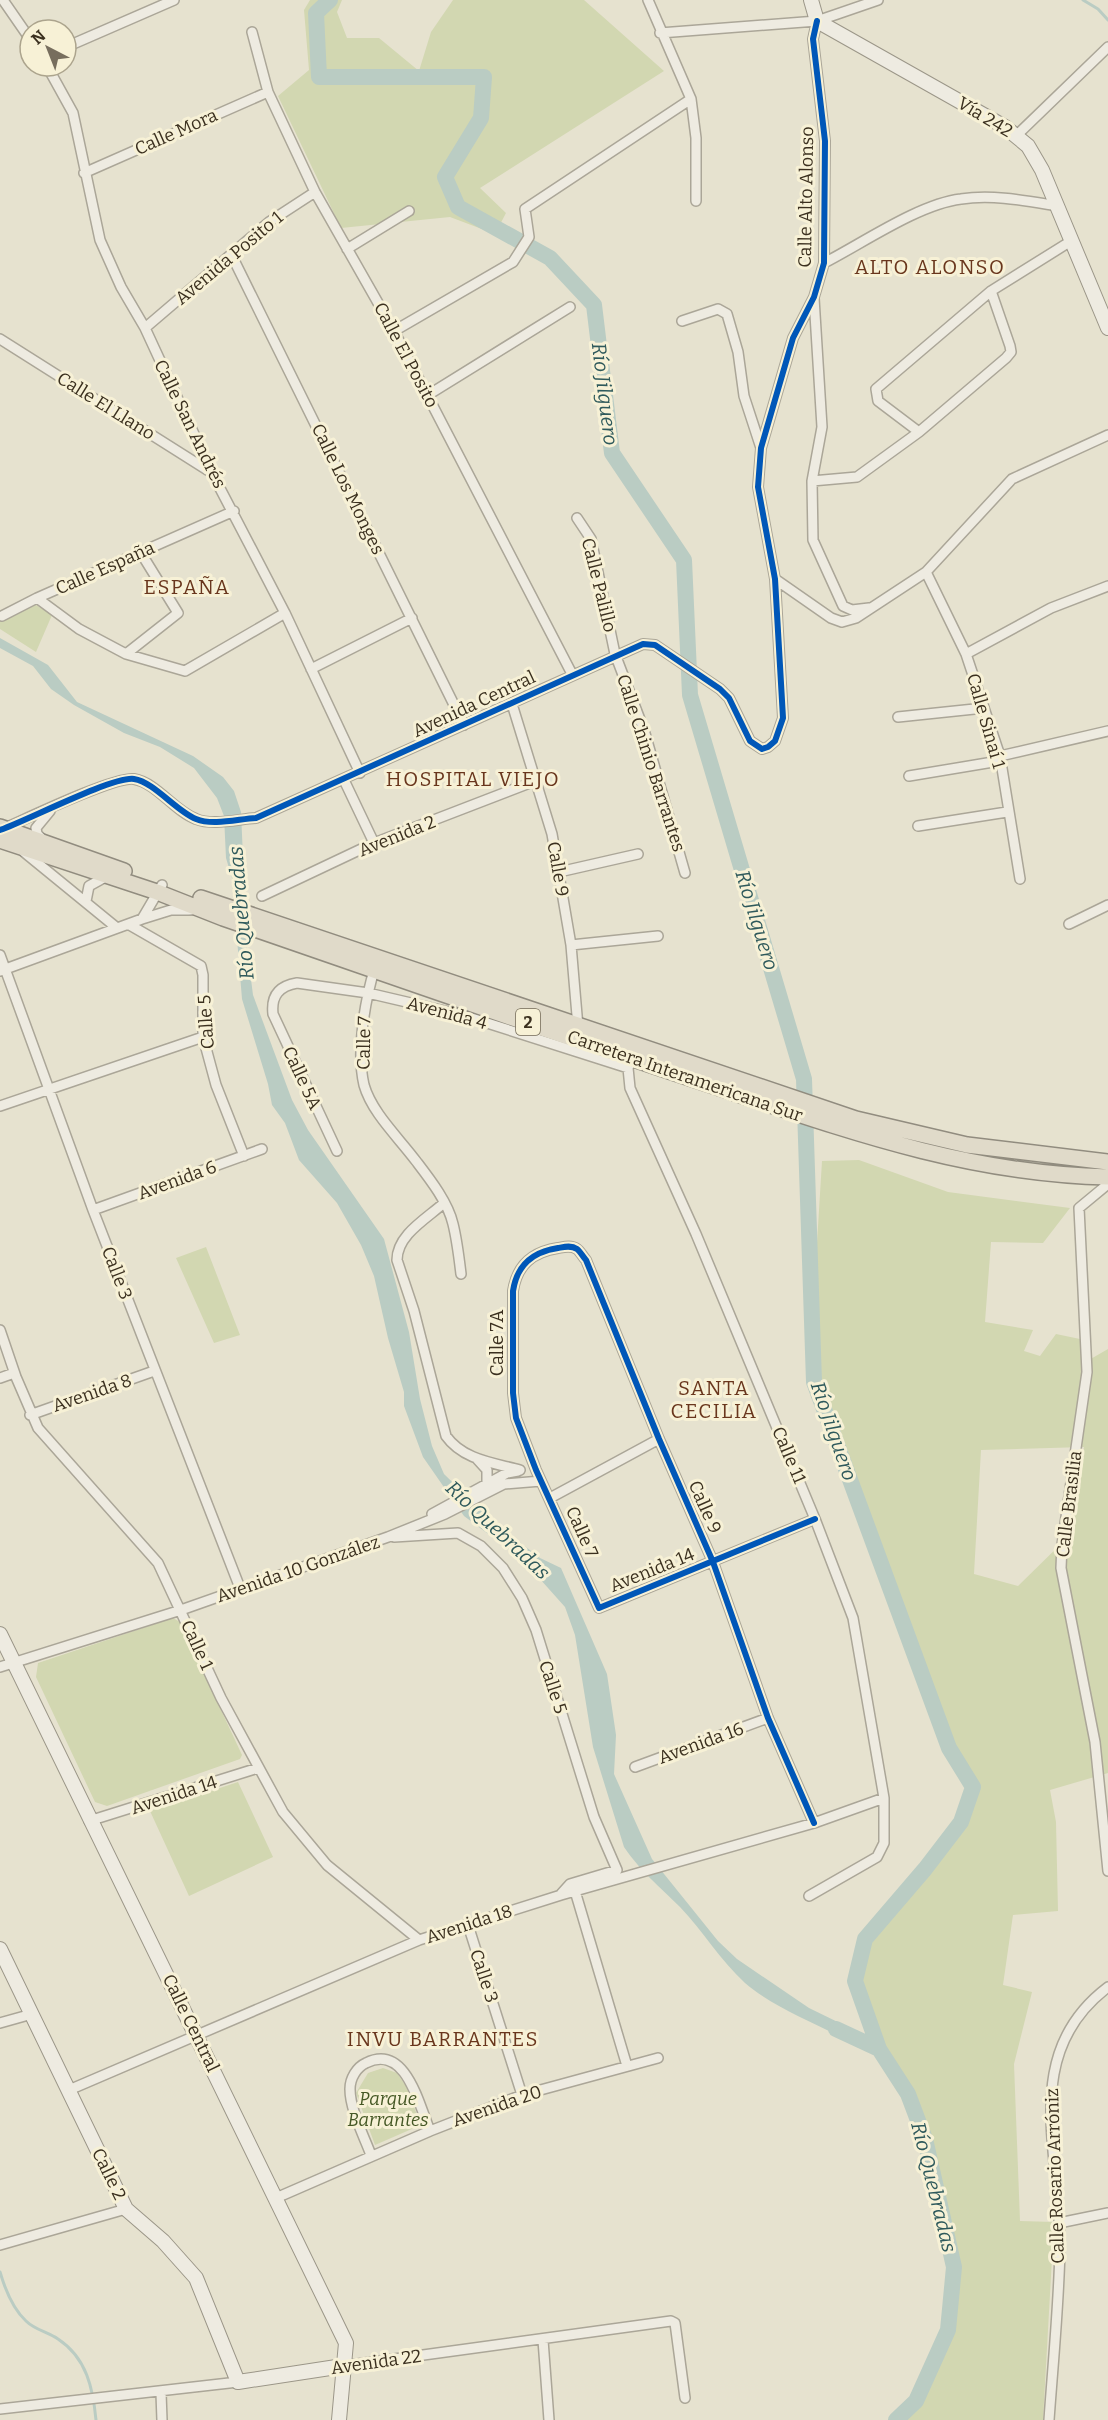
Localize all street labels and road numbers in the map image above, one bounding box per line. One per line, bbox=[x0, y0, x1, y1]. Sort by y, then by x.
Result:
street label: Vía 242 bbox=[953, 92, 1017, 142]
street label: Calle Mora bbox=[131, 104, 221, 160]
street label: Calle Alto Alonso bbox=[794, 126, 818, 268]
street label: Avenida Posito 1 bbox=[171, 206, 288, 309]
street label: Calle El Posito bbox=[369, 299, 443, 411]
street label: Calle San Andrés bbox=[149, 356, 231, 492]
street label: Calle El Llano bbox=[53, 367, 159, 445]
street label: Calle Los Monges bbox=[307, 420, 389, 558]
street label: Calle España bbox=[52, 536, 158, 600]
street label: Calle Palillo bbox=[577, 536, 621, 634]
street label: Avenida Central bbox=[409, 666, 539, 742]
street label: Calle Chinio Barrantes bbox=[612, 671, 690, 855]
street label: Calle Sinaí 1 bbox=[962, 671, 1010, 772]
street label: Avenida 2 bbox=[355, 811, 439, 861]
street label: Calle 9 bbox=[542, 840, 574, 898]
street label: Avenida 4 bbox=[405, 992, 490, 1034]
street label: Calle 5 bbox=[193, 994, 219, 1050]
road number: 2 bbox=[516, 1009, 540, 1035]
street label: Calle 7 bbox=[353, 1016, 375, 1070]
street label: Carretera Interamericana Sur bbox=[564, 1025, 806, 1127]
street label: Calle 5A bbox=[278, 1043, 326, 1113]
street label: Avenida 6 bbox=[135, 1156, 219, 1204]
street label: Calle 3 bbox=[97, 1243, 137, 1303]
street label: Calle 7A bbox=[486, 1309, 508, 1376]
street label: Avenida 8 bbox=[49, 1369, 135, 1417]
street label: Calle 11 bbox=[767, 1423, 811, 1487]
street label: Calle Brasilia bbox=[1052, 1449, 1086, 1559]
street label: Calle 9 bbox=[684, 1477, 726, 1537]
street label: Calle 7 bbox=[561, 1503, 603, 1561]
street label: Avenida 10 González bbox=[214, 1531, 382, 1607]
street label: Avenida 14 bbox=[606, 1543, 698, 1597]
street label: Calle 1 bbox=[176, 1617, 218, 1674]
street label: Calle 5 bbox=[534, 1658, 572, 1716]
street label: Avenida 16 bbox=[655, 1717, 747, 1769]
street label: Avenida 14 bbox=[128, 1771, 220, 1819]
street label: Avenida 18 bbox=[423, 1900, 515, 1948]
street label: Calle 3 bbox=[465, 1946, 503, 2006]
street label: Calle Central bbox=[158, 1970, 224, 2076]
street label: Avenida 20 bbox=[450, 2080, 544, 2132]
street label: Calle Rosario Arróniz bbox=[1041, 2088, 1069, 2264]
street label: Calle 2 bbox=[87, 2145, 131, 2203]
street label: Avenida 22 bbox=[329, 2345, 423, 2379]

